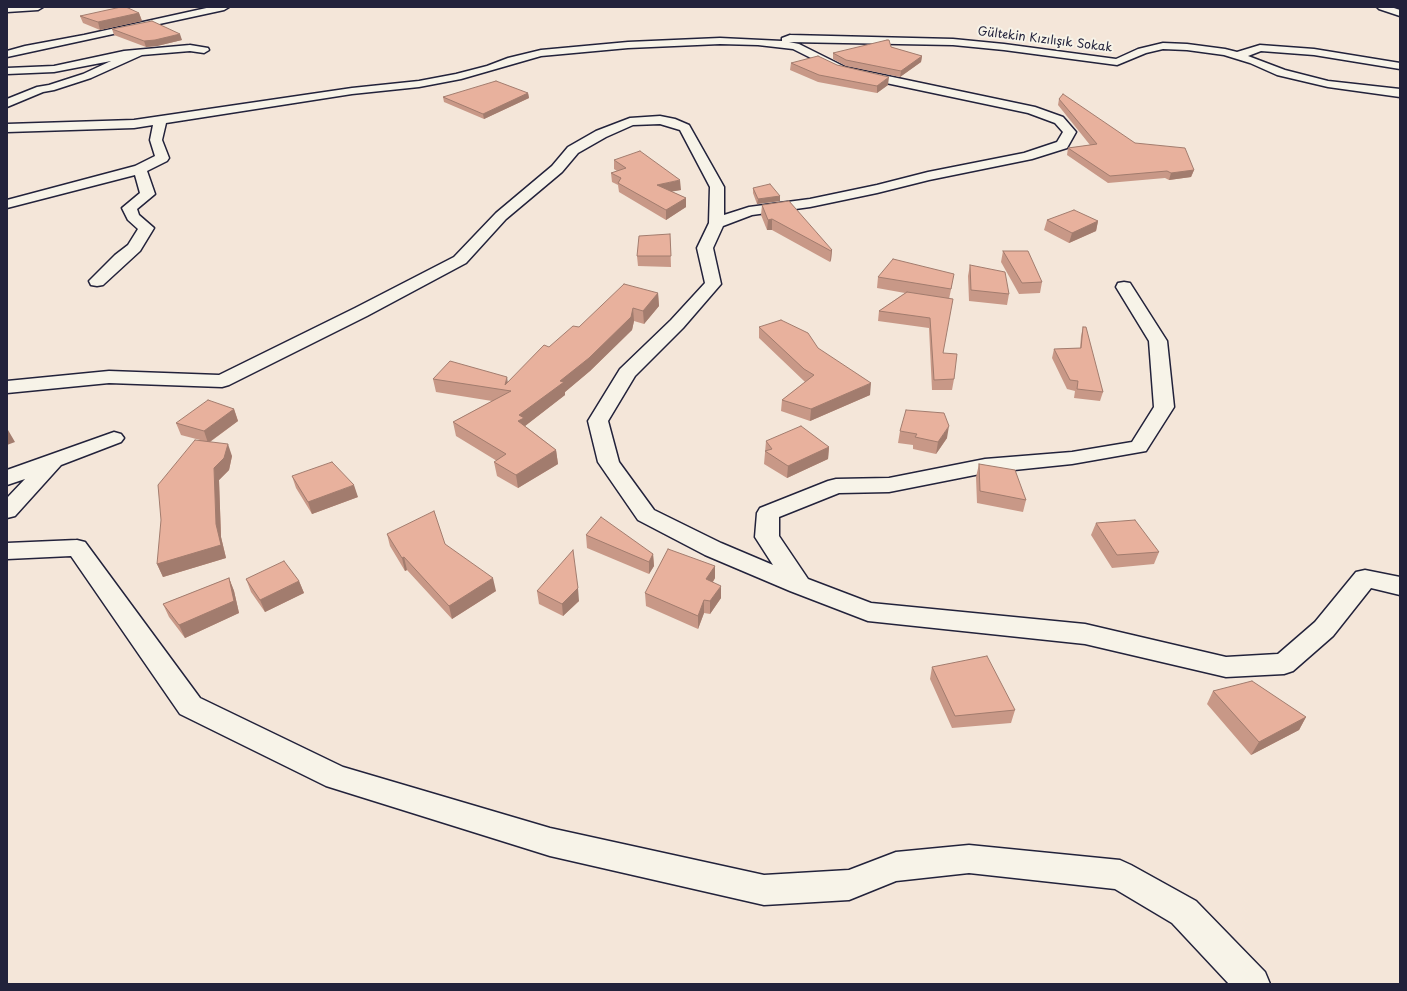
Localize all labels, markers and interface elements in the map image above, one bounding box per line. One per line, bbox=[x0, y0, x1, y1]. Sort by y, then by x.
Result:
street label: Gültekin Kızılışık Sokak bbox=[977, 25, 1113, 55]

